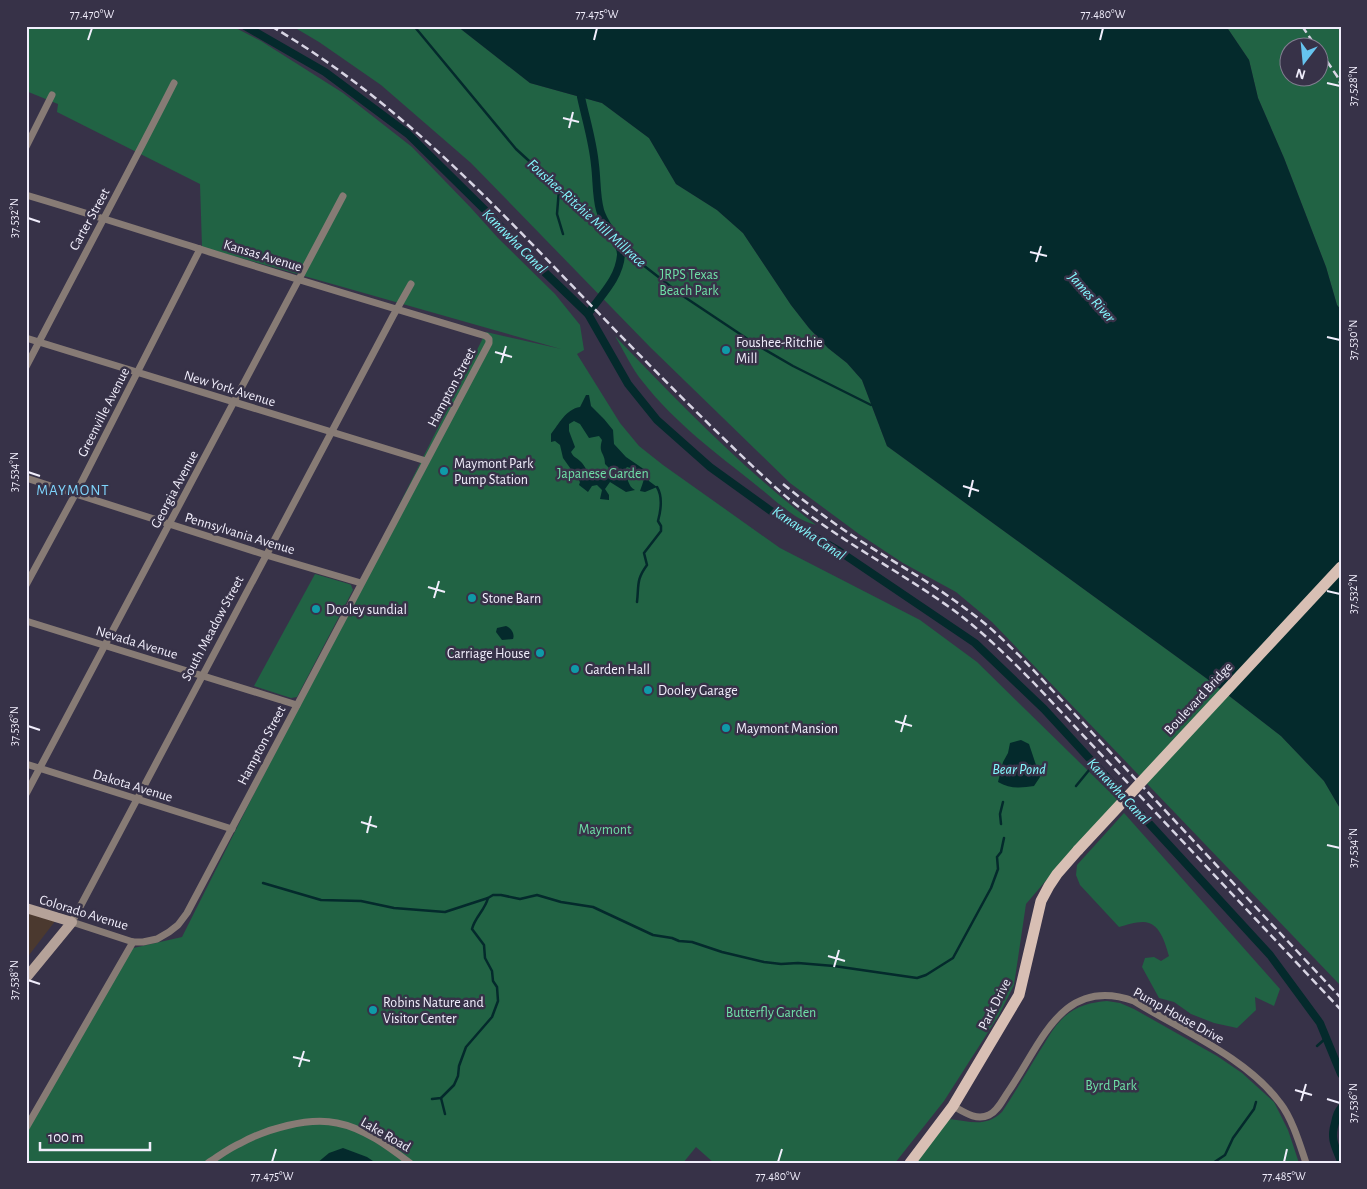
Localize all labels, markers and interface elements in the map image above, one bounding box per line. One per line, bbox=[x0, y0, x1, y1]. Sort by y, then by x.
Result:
text: 77.470°W bbox=[70, 8, 114, 20]
text: 77.475°W bbox=[576, 8, 619, 20]
text: 77.480°W bbox=[1081, 8, 1126, 20]
north arrow bbox=[1280, 38, 1330, 88]
text: N bbox=[1294, 65, 1307, 82]
text: 37.528°N bbox=[1347, 66, 1359, 106]
water label: Foushee-Ritchie Mill Millrace bbox=[525, 156, 649, 271]
street label: Carter Street bbox=[67, 186, 113, 253]
text: 37.532°N bbox=[8, 198, 20, 238]
water label: Kanawha Canal bbox=[479, 206, 550, 277]
street label: Kansas Avenue bbox=[222, 237, 303, 274]
park label: JRPS Texas Beach Park bbox=[659, 268, 719, 298]
water label: James River bbox=[1065, 269, 1119, 326]
text: 37.530°N bbox=[1347, 320, 1359, 360]
place label: Foushee-Ritchie Mill bbox=[736, 336, 823, 366]
marker: Foushee-Ritchie Mill bbox=[720, 344, 732, 356]
street label: Hampton Street bbox=[425, 345, 479, 429]
street label: Greenville Avenue bbox=[75, 365, 132, 459]
street label: New York Avenue bbox=[182, 368, 277, 410]
street label: Georgia Avenue bbox=[149, 448, 201, 531]
text: 37.534°N bbox=[8, 452, 20, 492]
place label: Maymont Park Pump Station bbox=[454, 457, 534, 487]
marker: Maymont Park Pump Station bbox=[438, 465, 450, 477]
park label: Japanese Garden bbox=[557, 467, 649, 481]
district label: MAYMONT bbox=[36, 483, 110, 498]
water label: Kanawha Canal bbox=[769, 504, 848, 563]
street label: Pennsylvania Avenue bbox=[183, 511, 296, 557]
street label: South Meadow Street bbox=[179, 573, 247, 683]
text: 37.532°N bbox=[1347, 574, 1359, 614]
marker: Stone Barn bbox=[466, 592, 478, 604]
place label: Stone Barn bbox=[482, 592, 541, 606]
marker: Dooley sundial bbox=[310, 603, 322, 615]
place label: Dooley sundial bbox=[326, 603, 407, 617]
street label: Nevada Avenue bbox=[94, 624, 179, 662]
place label: Carriage House bbox=[447, 647, 530, 661]
marker: Carriage House bbox=[534, 647, 546, 659]
street label: Boulevard Bridge bbox=[1162, 660, 1236, 738]
marker: Garden Hall bbox=[569, 663, 581, 675]
place label: Garden Hall bbox=[585, 663, 650, 677]
marker: Dooley Garage bbox=[642, 684, 654, 696]
place label: Dooley Garage bbox=[658, 684, 738, 698]
street label: Hampton Street bbox=[235, 703, 289, 787]
text: 37.536°N bbox=[8, 706, 20, 746]
marker: Maymont Mansion bbox=[720, 722, 732, 734]
place label: Maymont Mansion bbox=[736, 722, 838, 736]
water label: Kanawha Canal bbox=[1084, 755, 1153, 828]
water label: Bear Pond bbox=[992, 762, 1046, 777]
street label: Dakota Avenue bbox=[91, 767, 174, 805]
park label: Maymont bbox=[579, 823, 632, 837]
text: 37.534°N bbox=[1347, 828, 1359, 868]
street label: Colorado Avenue bbox=[38, 893, 130, 933]
text: 37.538°N bbox=[8, 960, 20, 1000]
street label: Park Drive bbox=[976, 977, 1014, 1032]
street label: Pump House Drive bbox=[1131, 985, 1226, 1047]
place label: Robins Nature and Visitor Center bbox=[383, 996, 484, 1026]
marker: Robins Nature and Visitor Center bbox=[367, 1004, 379, 1016]
park label: Butterfly Garden bbox=[726, 1006, 816, 1020]
park label: Byrd Park bbox=[1085, 1079, 1137, 1093]
text: 37.536°N bbox=[1347, 1083, 1359, 1123]
street label: Lake Road bbox=[358, 1115, 413, 1155]
scale bar bbox=[40, 1119, 150, 1151]
text: 100 m bbox=[48, 1130, 83, 1145]
text: 77.475°W bbox=[251, 1170, 294, 1182]
text: 77.480°W bbox=[756, 1170, 801, 1182]
text: 77.485°W bbox=[1262, 1170, 1306, 1182]

